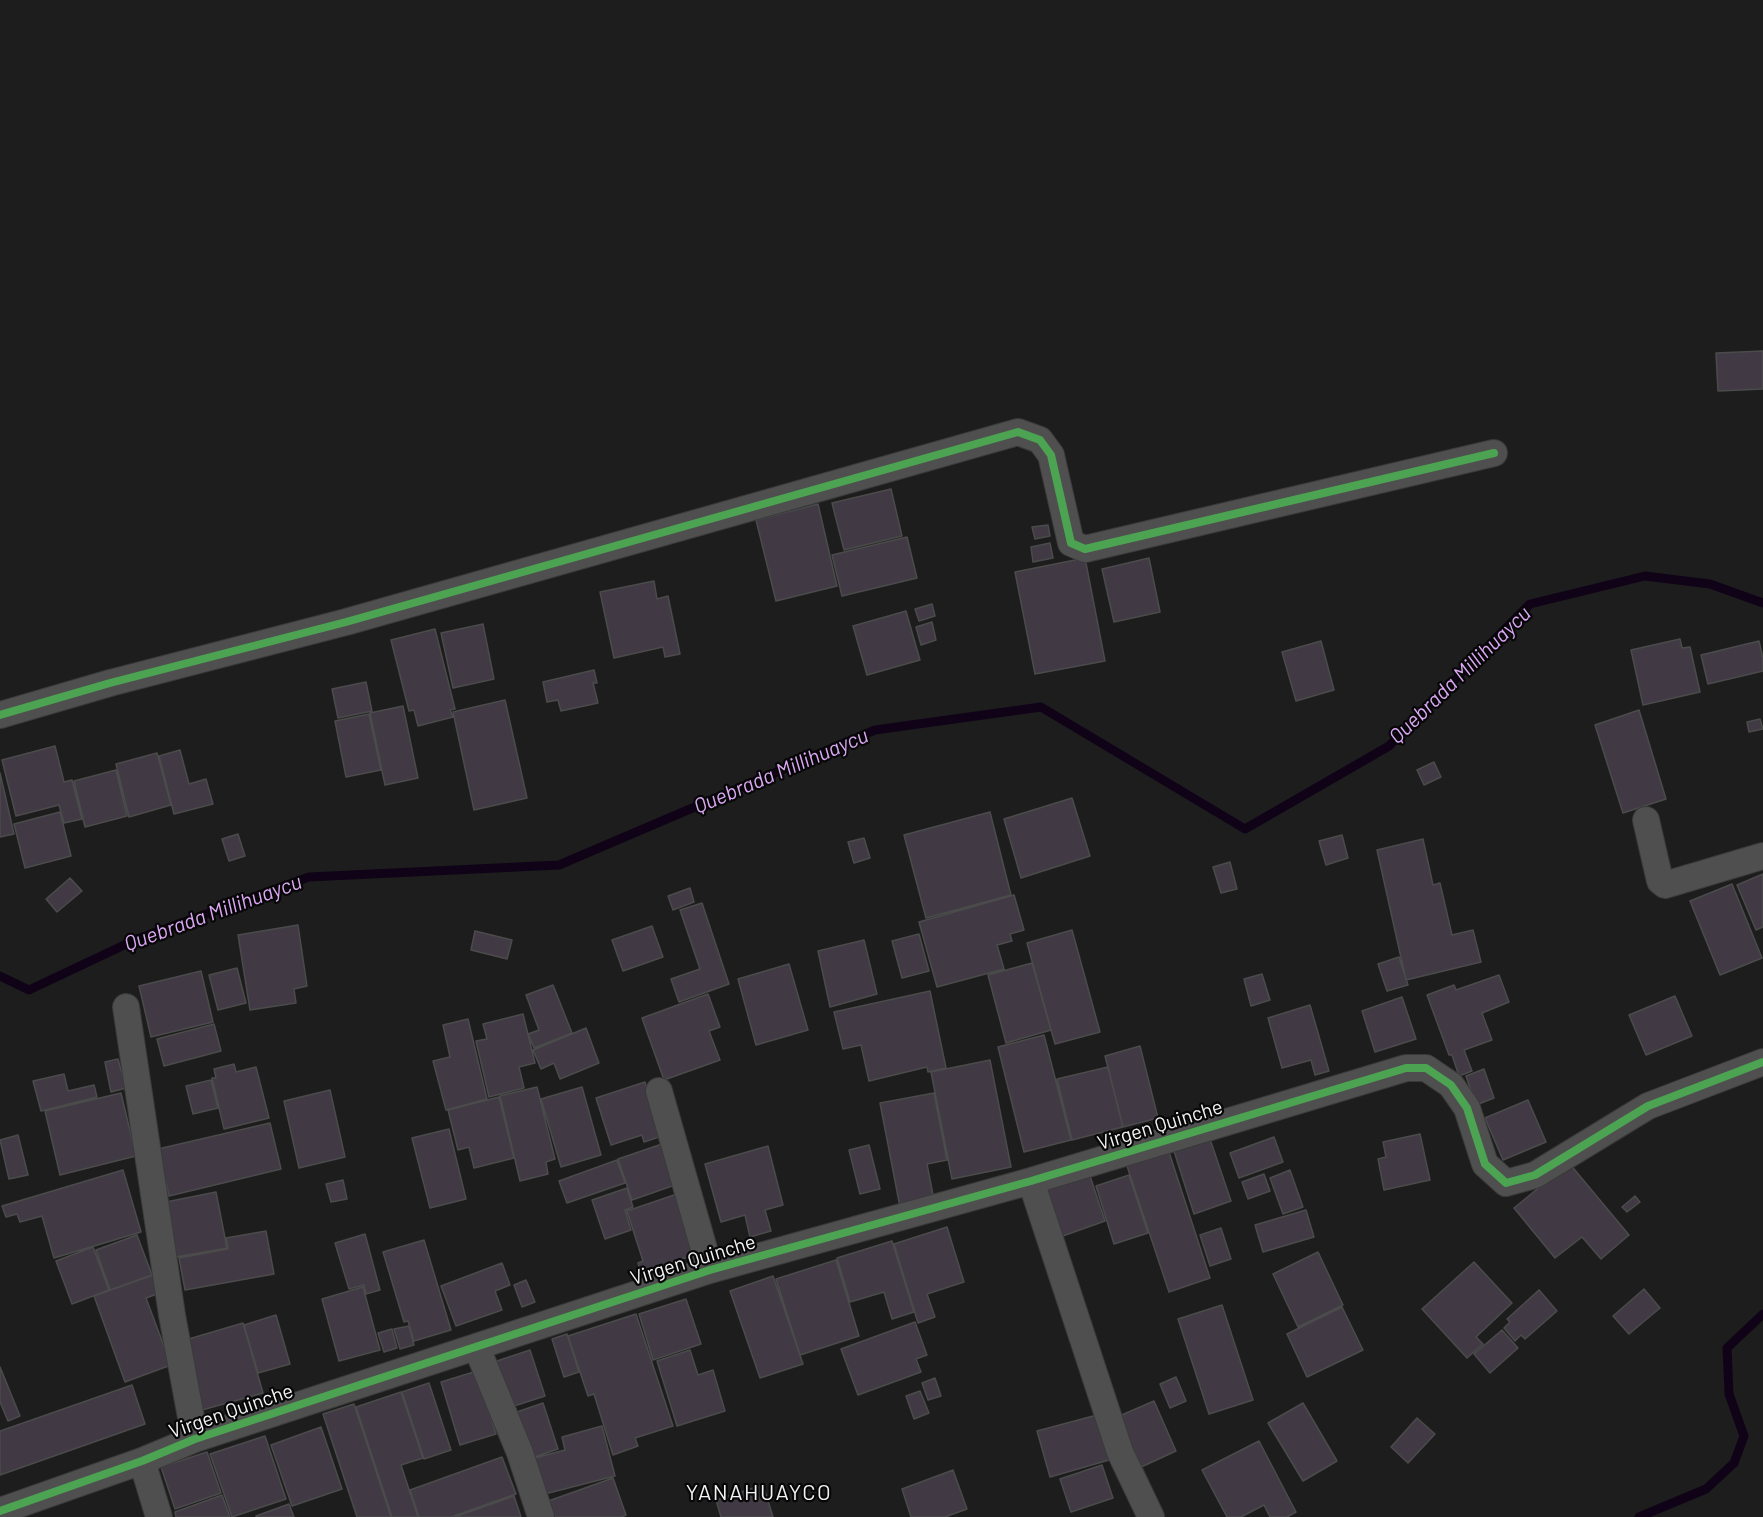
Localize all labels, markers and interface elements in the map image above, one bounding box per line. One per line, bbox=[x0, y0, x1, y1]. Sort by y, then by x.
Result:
water label: Quebrada Millihuaycu bbox=[1384, 601, 1536, 749]
water label: Quebrada Millihuaycu bbox=[690, 723, 872, 819]
water label: Quebrada Millihuaycu bbox=[121, 869, 305, 957]
street label: Virgen Quinche bbox=[1094, 1095, 1226, 1155]
street label: Virgen Quinche bbox=[627, 1230, 759, 1290]
street label: Virgen Quinche bbox=[166, 1379, 296, 1443]
district label: YANAHUAYCO bbox=[686, 1480, 832, 1506]

